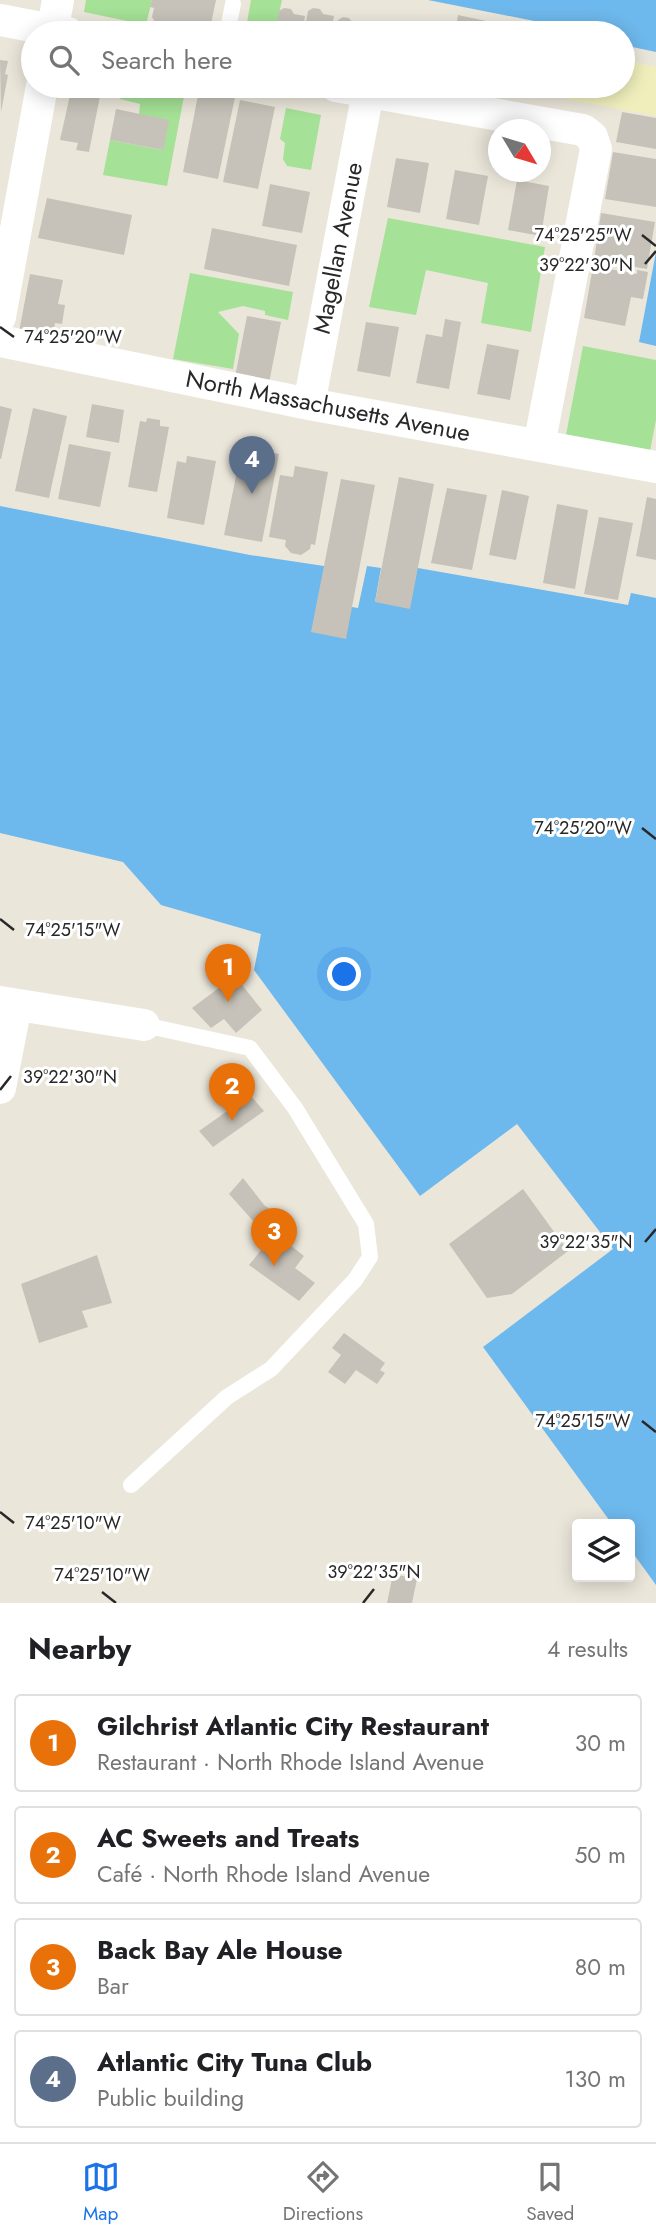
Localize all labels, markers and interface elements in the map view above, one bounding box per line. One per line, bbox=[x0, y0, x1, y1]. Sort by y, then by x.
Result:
search box bbox=[21, 21, 635, 98]
icon: search bbox=[45, 41, 83, 79]
text: Search here bbox=[101, 41, 233, 79]
north arrow bbox=[488, 119, 551, 182]
street label: Magellan Avenue bbox=[304, 159, 371, 337]
text: 74°25'25"W bbox=[534, 222, 632, 248]
text: 39°22'30"N bbox=[539, 252, 633, 278]
text: 74°25'20"W bbox=[24, 324, 122, 350]
street label: North Massachusetts Avenue bbox=[183, 361, 473, 450]
pin: 4 bbox=[229, 436, 275, 494]
text: 74°25'20"W bbox=[534, 815, 632, 841]
text: 74°25'15"W bbox=[26, 917, 121, 943]
pin: 1 bbox=[205, 944, 251, 1002]
your location bbox=[327, 957, 361, 991]
pin: 2 bbox=[209, 1063, 255, 1121]
text: 39°22'30"N bbox=[23, 1064, 117, 1090]
pin: 3 bbox=[251, 1208, 297, 1266]
text: 39°22'35"N bbox=[539, 1229, 633, 1255]
text: 74°25'15"W bbox=[536, 1408, 631, 1434]
text: 74°25'10"W bbox=[25, 1510, 121, 1536]
map controls bbox=[572, 1519, 635, 1582]
button: layers bbox=[572, 1519, 635, 1582]
text: 39°22'35"N bbox=[327, 1559, 421, 1585]
text: 74°25'10"W bbox=[54, 1562, 150, 1588]
text: Nearby bbox=[28, 1627, 131, 1670]
text: 4 results bbox=[547, 1632, 628, 1666]
text: Gilchrist Atlantic City Restaurant bbox=[97, 1707, 489, 1745]
text: 1 bbox=[47, 1726, 59, 1760]
text: 30 m bbox=[575, 1726, 626, 1760]
text: Restaurant · North Rhode Island Avenue bbox=[97, 1745, 484, 1779]
text: AC Sweets and Treats bbox=[97, 1819, 359, 1857]
text: 2 bbox=[45, 1838, 61, 1872]
text: 50 m bbox=[574, 1838, 626, 1872]
text: Café · North Rhode Island Avenue bbox=[97, 1857, 430, 1891]
text: Back Bay Ale House bbox=[97, 1931, 343, 1969]
text: 3 bbox=[46, 1950, 60, 1984]
text: 80 m bbox=[575, 1950, 626, 1984]
text: Bar bbox=[97, 1969, 129, 2003]
text: Atlantic City Tuna Club bbox=[97, 2043, 372, 2081]
text: 4 bbox=[45, 2062, 61, 2096]
text: 130 m bbox=[564, 2062, 626, 2096]
text: Public building bbox=[97, 2081, 244, 2115]
tab: Map bbox=[82, 2158, 120, 2227]
tab: Directions bbox=[283, 2158, 363, 2227]
tab: Saved bbox=[526, 2158, 574, 2227]

